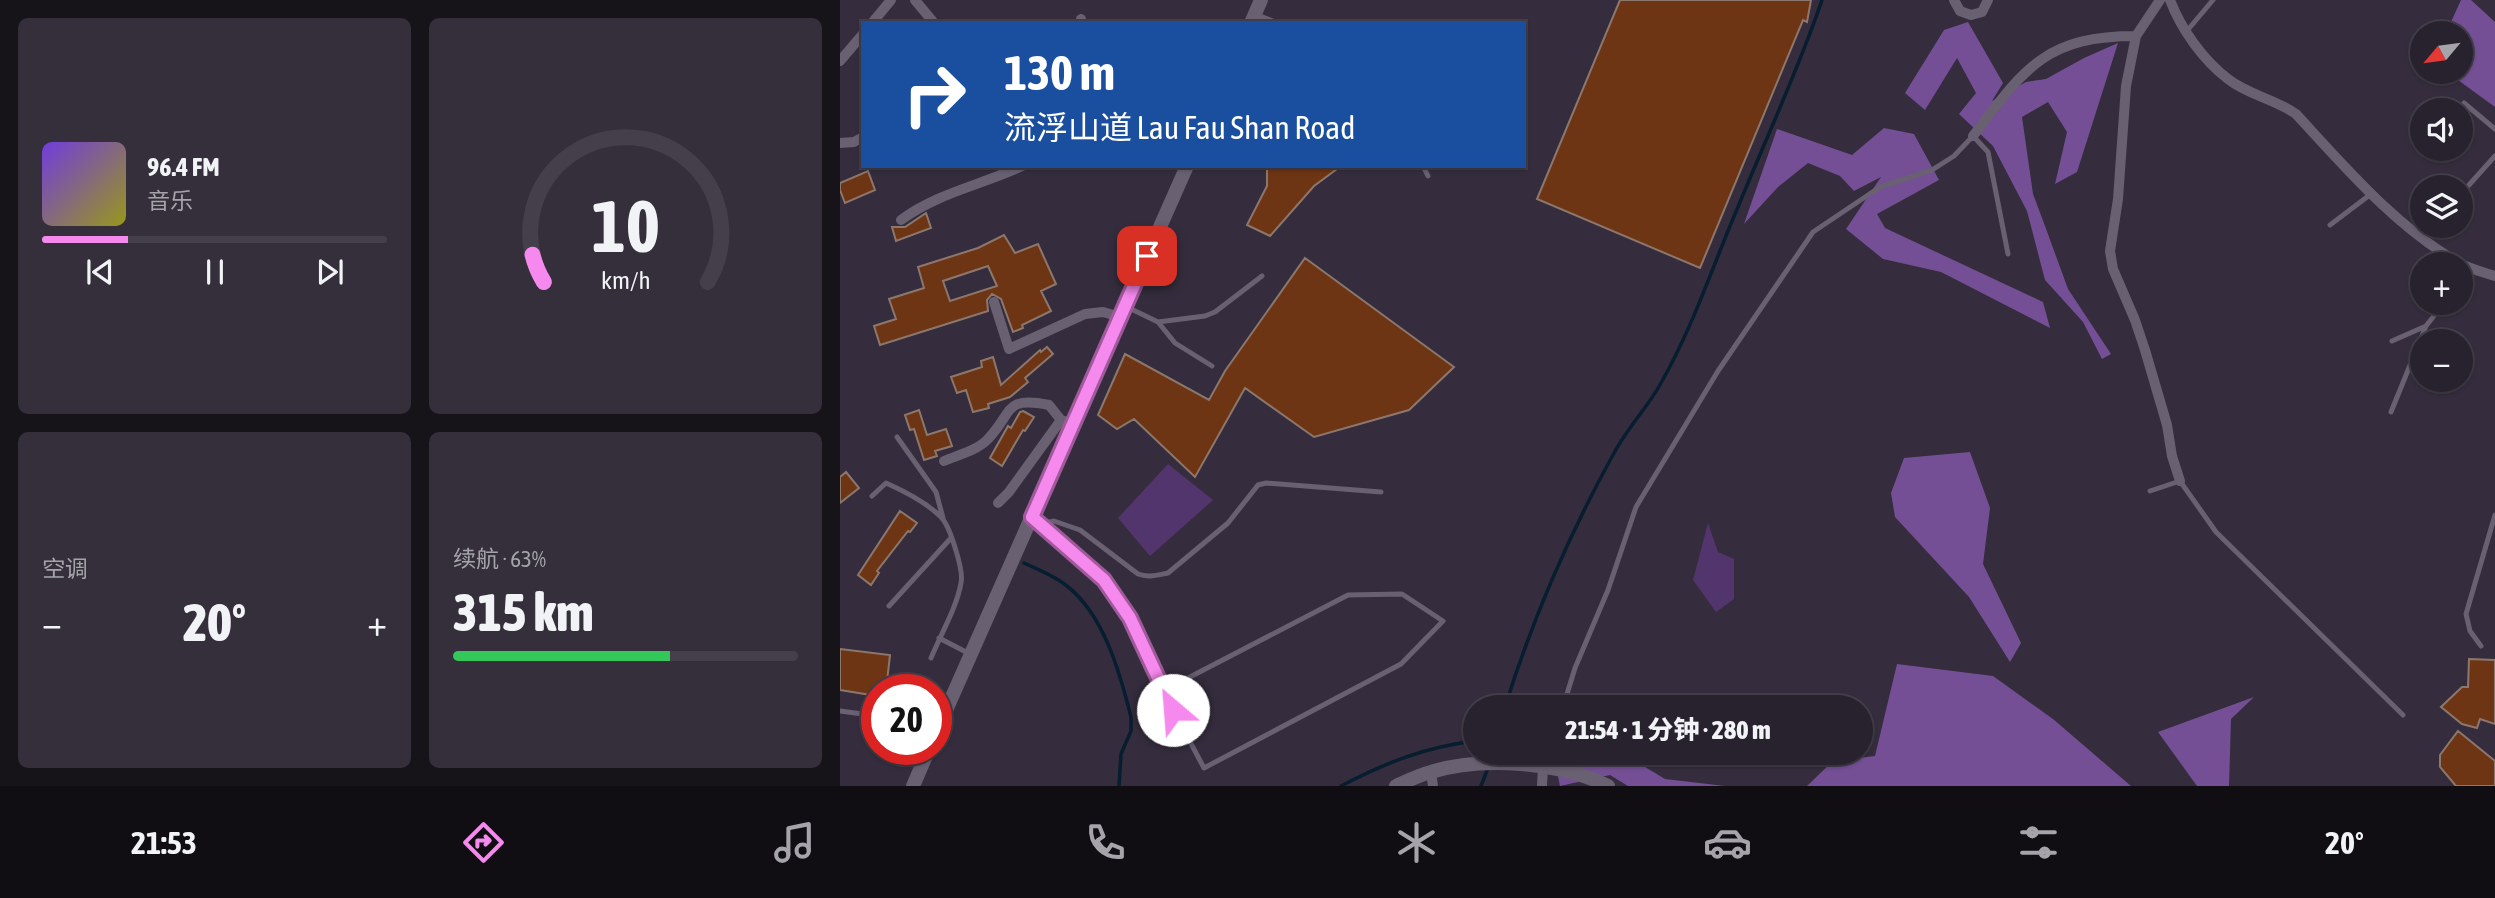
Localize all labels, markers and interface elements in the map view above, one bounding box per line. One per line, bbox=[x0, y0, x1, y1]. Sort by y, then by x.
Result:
north arrow bbox=[2410, 21, 2473, 84]
map controls bbox=[2410, 21, 2473, 392]
text: 130 m bbox=[1004, 44, 1115, 100]
icon: right bbox=[889, 49, 980, 140]
button: sound bbox=[2410, 98, 2473, 161]
text: 流浮山道 Lau Fau Shan Road bbox=[1004, 109, 1355, 146]
text: 96.4 FM bbox=[147, 152, 220, 182]
button: layers bbox=[2410, 175, 2473, 238]
text: 10 bbox=[591, 185, 660, 268]
text: 音乐 bbox=[147, 188, 193, 214]
pin bbox=[1117, 226, 1177, 286]
icon: arrive bbox=[1128, 237, 1166, 275]
button: + bbox=[2410, 252, 2473, 315]
icon: previous bbox=[81, 253, 119, 291]
icon: pause bbox=[196, 253, 234, 291]
icon: next bbox=[311, 253, 349, 291]
text: km/h bbox=[601, 266, 650, 294]
button: − bbox=[2410, 329, 2473, 392]
text: 续航 · 63% bbox=[453, 546, 546, 572]
text: 空调 bbox=[42, 556, 88, 582]
text: 315 km bbox=[453, 582, 594, 642]
text: 20° bbox=[183, 592, 246, 652]
text: − bbox=[42, 601, 62, 644]
text: + bbox=[367, 601, 387, 644]
position arrow bbox=[1136, 673, 1210, 747]
speed limit sign: 20 bbox=[861, 674, 952, 765]
text: 21:54 · 1 分钟 · 280 m bbox=[1565, 715, 1771, 745]
icon: directions bbox=[459, 818, 508, 867]
icon: music bbox=[770, 818, 819, 867]
icon: phone bbox=[1081, 818, 1130, 867]
icon: climate bbox=[1392, 818, 1441, 867]
icon: car bbox=[1703, 818, 1752, 867]
icon: filters bbox=[2014, 818, 2063, 867]
text: 21:53 bbox=[131, 824, 197, 861]
text: 20° bbox=[2325, 824, 2364, 861]

